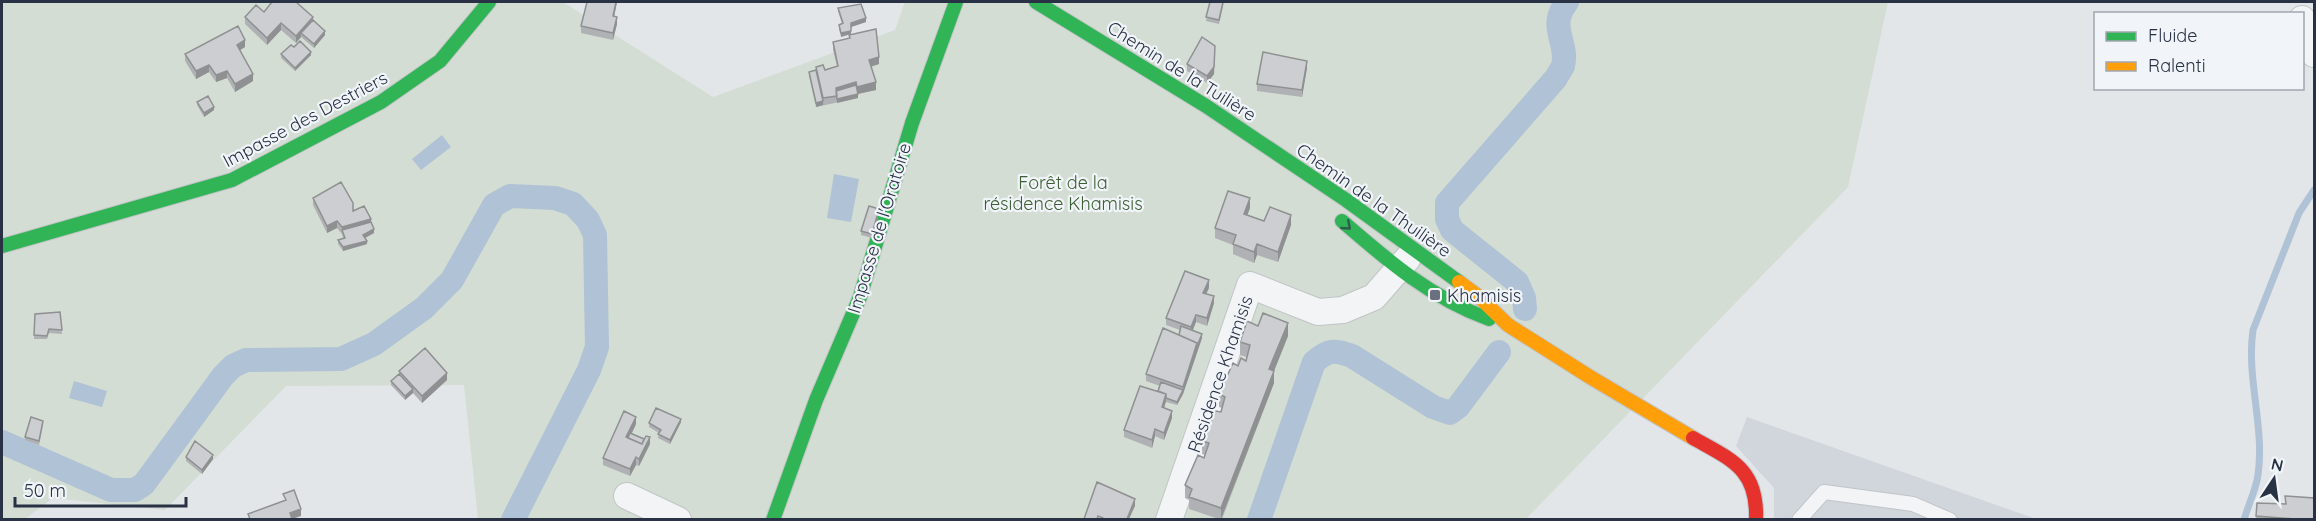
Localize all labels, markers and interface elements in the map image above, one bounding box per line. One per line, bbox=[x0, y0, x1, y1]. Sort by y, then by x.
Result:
legend bbox=[2094, 12, 2304, 90]
street label: Chemin de la Tuilière bbox=[1103, 16, 1261, 126]
text: Fluide bbox=[2148, 24, 2197, 47]
text: Ralenti bbox=[2148, 54, 2206, 77]
street label: Impasse des Destriers bbox=[219, 66, 391, 172]
street label: Chemin de la Thuilière bbox=[1292, 138, 1456, 262]
street label: Impasse de l'Oratoire bbox=[842, 140, 916, 316]
park label: Forêt de la résidence Khamisis bbox=[983, 171, 1143, 215]
one-way arrow bbox=[1340, 218, 1351, 229]
place label: Khamisis bbox=[1447, 284, 1521, 307]
marker: Khamisis bbox=[1428, 288, 1442, 302]
street label: Résidence Khamisis bbox=[1182, 292, 1258, 456]
north arrow bbox=[2244, 449, 2304, 509]
text: N bbox=[2269, 453, 2285, 475]
scale bar bbox=[15, 470, 186, 508]
text: 50 m bbox=[24, 479, 66, 502]

